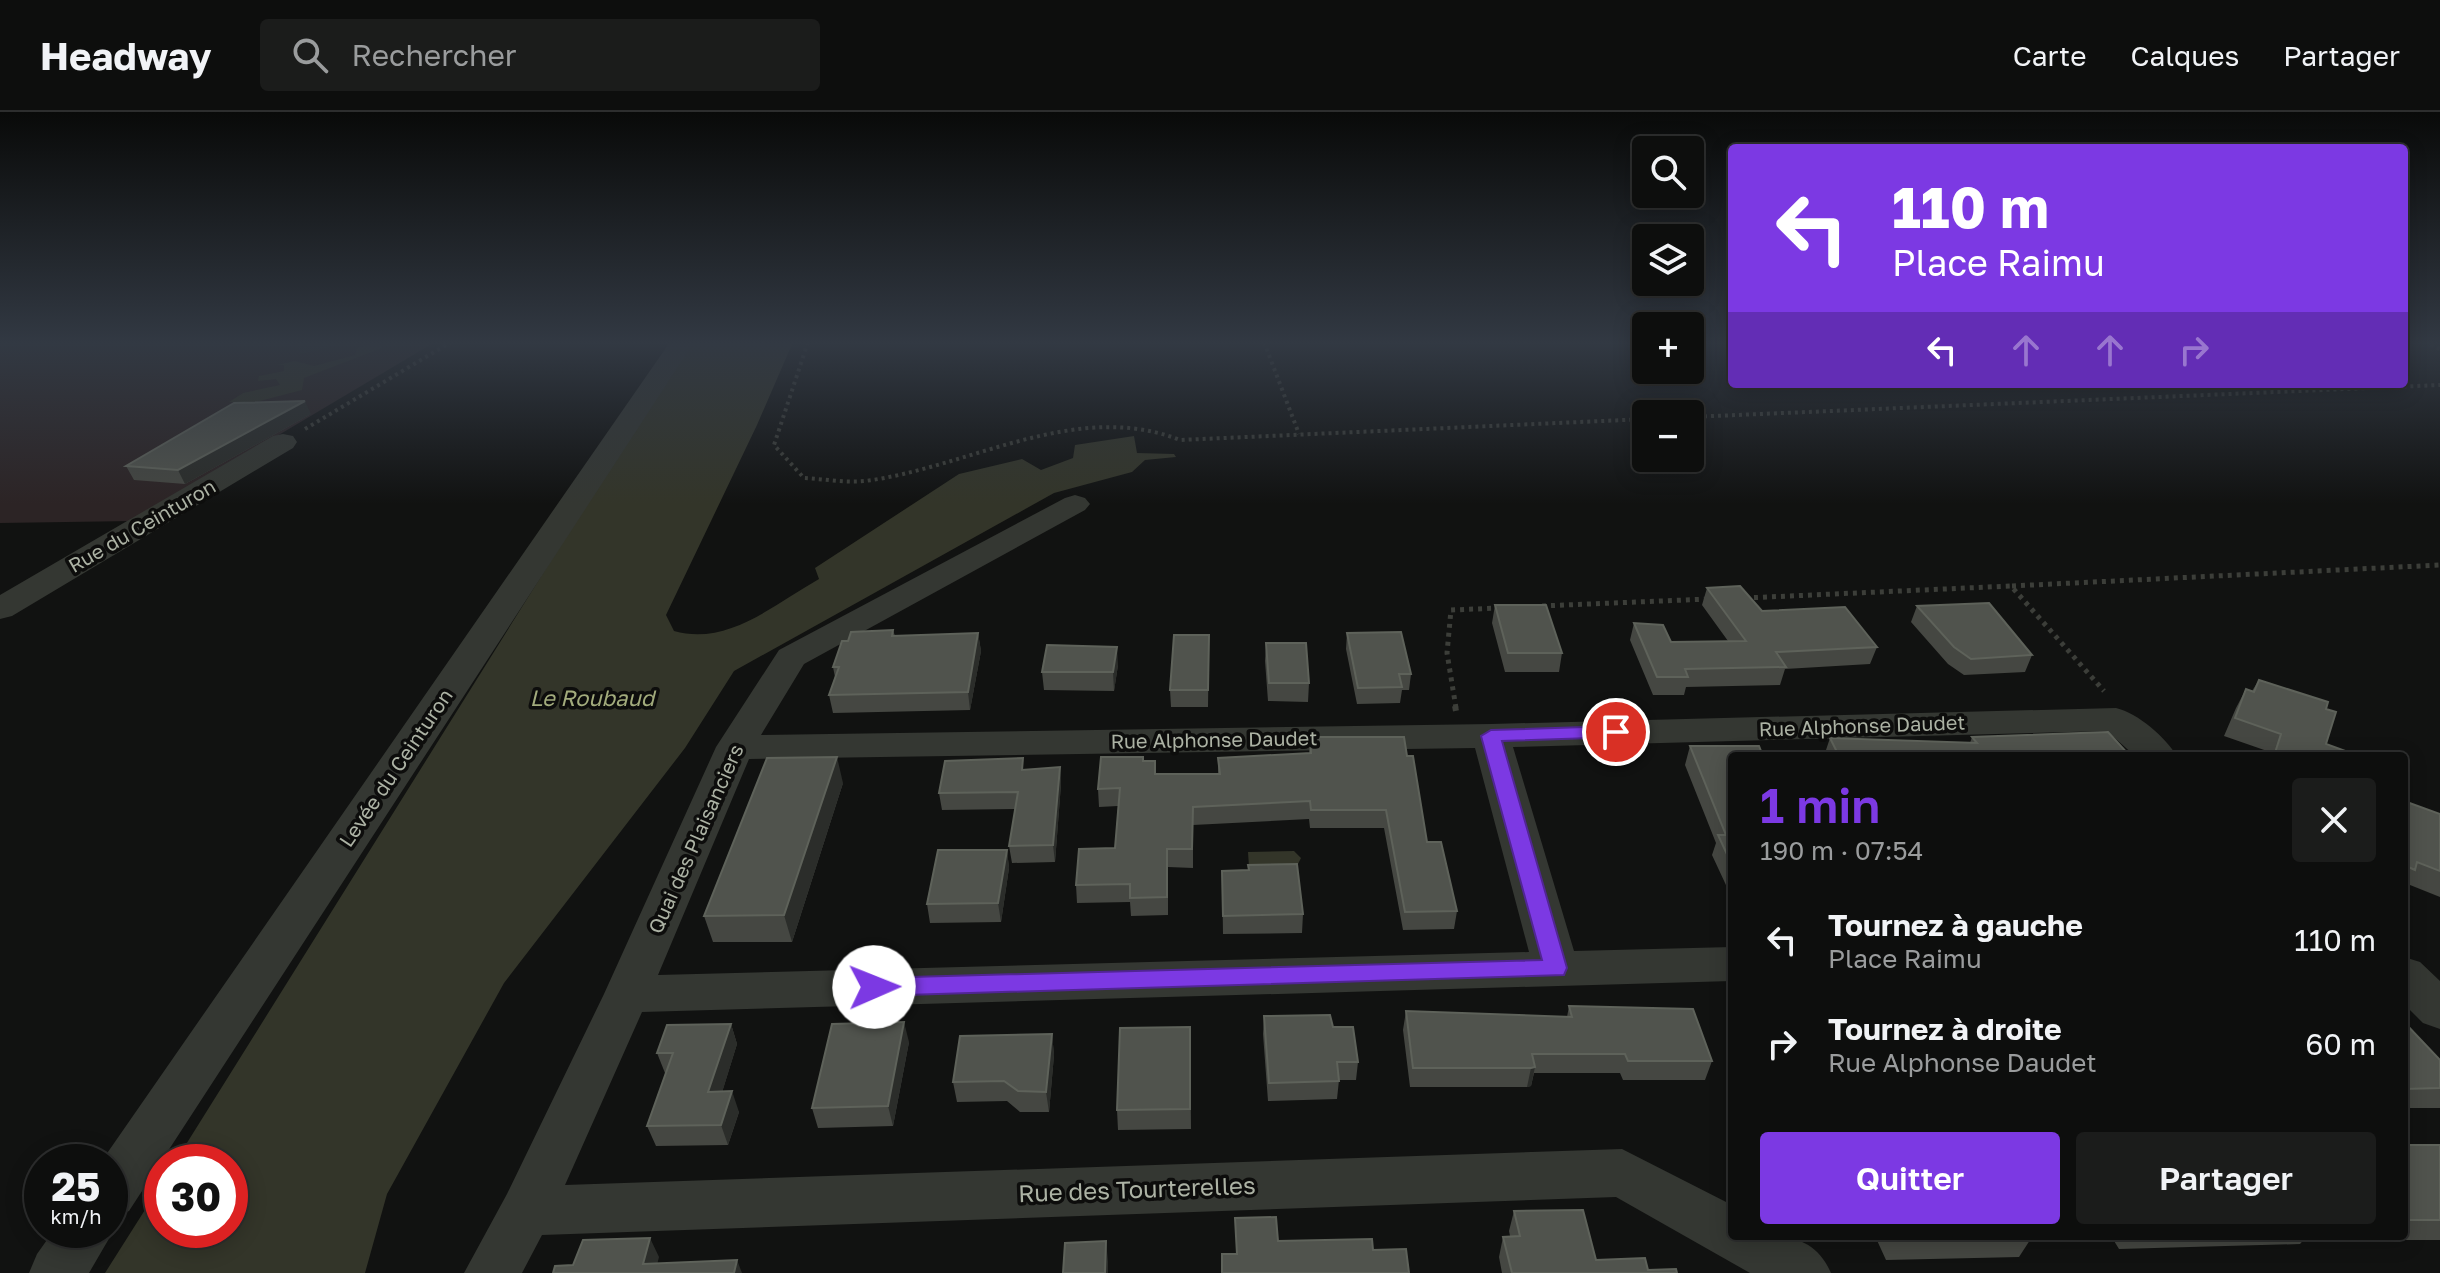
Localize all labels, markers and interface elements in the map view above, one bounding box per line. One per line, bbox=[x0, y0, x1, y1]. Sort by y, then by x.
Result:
search box bbox=[260, 19, 820, 91]
text: Headway bbox=[40, 33, 212, 78]
icon: search bbox=[288, 33, 332, 77]
text: Rechercher bbox=[352, 37, 517, 73]
text: Carte bbox=[2013, 39, 2086, 72]
text: Calques bbox=[2130, 39, 2239, 72]
text: Partager bbox=[2283, 39, 2400, 72]
map controls bbox=[1632, 136, 1704, 472]
button: search bbox=[1632, 136, 1704, 208]
text: 110 m bbox=[1892, 173, 2049, 240]
icon: left bbox=[1760, 176, 1864, 280]
button: layers bbox=[1632, 224, 1704, 296]
text: Place Raimu bbox=[1892, 241, 2105, 284]
button: + bbox=[1632, 312, 1704, 384]
icon: left bbox=[1920, 328, 1964, 372]
icon: ahead bbox=[2004, 328, 2048, 372]
icon: ahead bbox=[2088, 328, 2132, 372]
icon: right bbox=[2172, 328, 2216, 372]
button: − bbox=[1632, 400, 1704, 472]
street label: Rue du Ceinturon bbox=[64, 473, 219, 577]
street label: Levée du Ceinturon bbox=[333, 684, 457, 851]
water label: Le Roubaud bbox=[530, 684, 657, 711]
pin bbox=[1582, 698, 1650, 766]
street label: Rue Alphonse Daudet bbox=[1758, 709, 1966, 741]
icon: arrive bbox=[1594, 710, 1638, 754]
street label: Rue Alphonse Daudet bbox=[1110, 725, 1318, 753]
street label: Quai des Plaisanciers bbox=[642, 740, 748, 937]
text: 1 min bbox=[1760, 776, 1880, 834]
button: close bbox=[2292, 778, 2376, 862]
text: 190 m · 07:54 bbox=[1760, 835, 1923, 866]
text: Tournez à gauche bbox=[1828, 907, 2083, 943]
icon: left bbox=[1760, 918, 1804, 962]
text: 110 m bbox=[2294, 922, 2376, 958]
text: Place Raimu bbox=[1828, 943, 1982, 974]
position arrow bbox=[832, 945, 916, 1029]
text: Tournez à droite bbox=[1828, 1011, 2062, 1047]
icon: right bbox=[1760, 1022, 1804, 1066]
text: 60 m bbox=[2305, 1026, 2376, 1062]
text: Rue Alphonse Daudet bbox=[1828, 1047, 2097, 1078]
button: Quitter bbox=[1760, 1132, 2060, 1224]
button: Partager bbox=[2076, 1132, 2376, 1224]
speed limit sign: 30 bbox=[144, 1144, 248, 1248]
text: 25 bbox=[52, 1162, 100, 1210]
street label: Rue des Tourterelles bbox=[1018, 1170, 1256, 1207]
text: km/h bbox=[51, 1204, 101, 1228]

